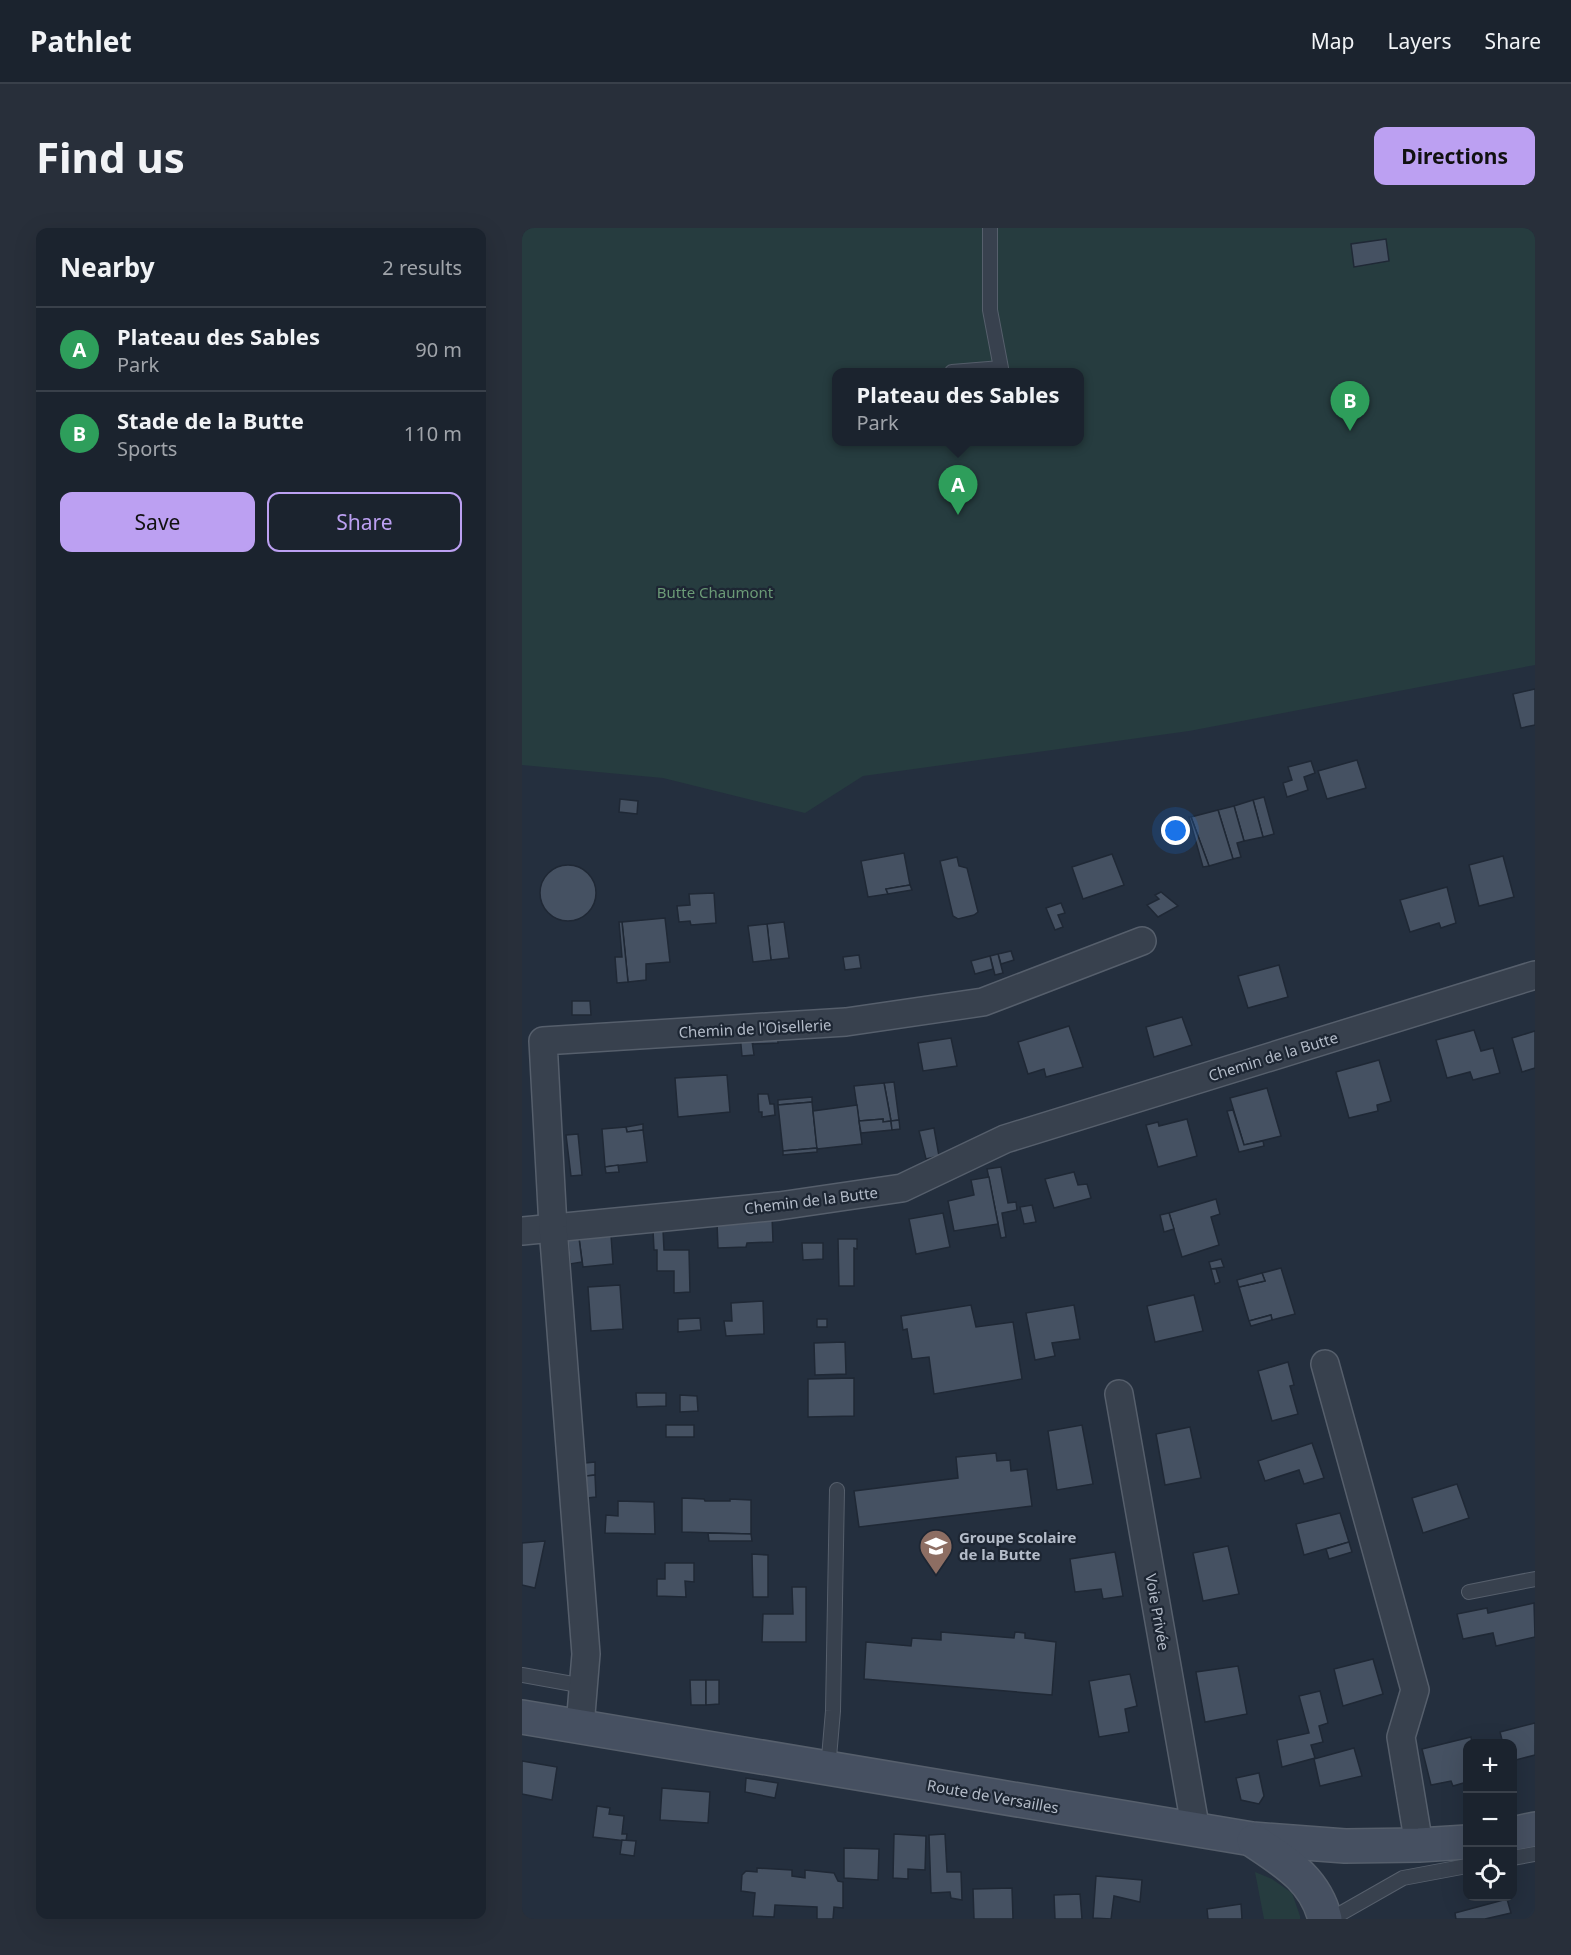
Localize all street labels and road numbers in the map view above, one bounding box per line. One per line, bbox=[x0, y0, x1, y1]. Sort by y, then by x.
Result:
street label: Chemin de l'Oisellerie bbox=[678, 1014, 832, 1042]
street label: Chemin de la Butte bbox=[1206, 1027, 1340, 1085]
street label: Chemin de la Butte bbox=[743, 1182, 879, 1218]
street label: Voie Privée bbox=[1141, 1572, 1175, 1652]
street label: Route de Versailles bbox=[926, 1775, 1060, 1817]

